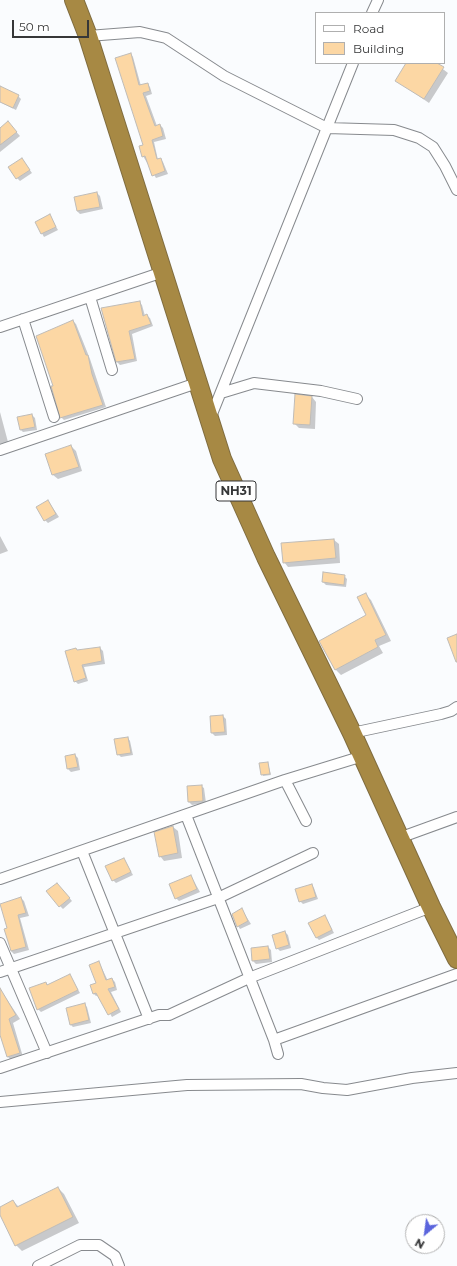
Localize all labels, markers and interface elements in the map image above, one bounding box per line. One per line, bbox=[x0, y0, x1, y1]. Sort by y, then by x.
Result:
scale bar bbox=[14, 12, 91, 38]
legend bbox=[315, 12, 445, 64]
text: 50 m bbox=[19, 19, 50, 34]
text: Road bbox=[353, 21, 384, 36]
text: Building bbox=[353, 41, 404, 56]
road number: NH31 bbox=[216, 481, 256, 501]
north arrow bbox=[405, 1214, 445, 1254]
text: N bbox=[412, 1235, 427, 1252]

